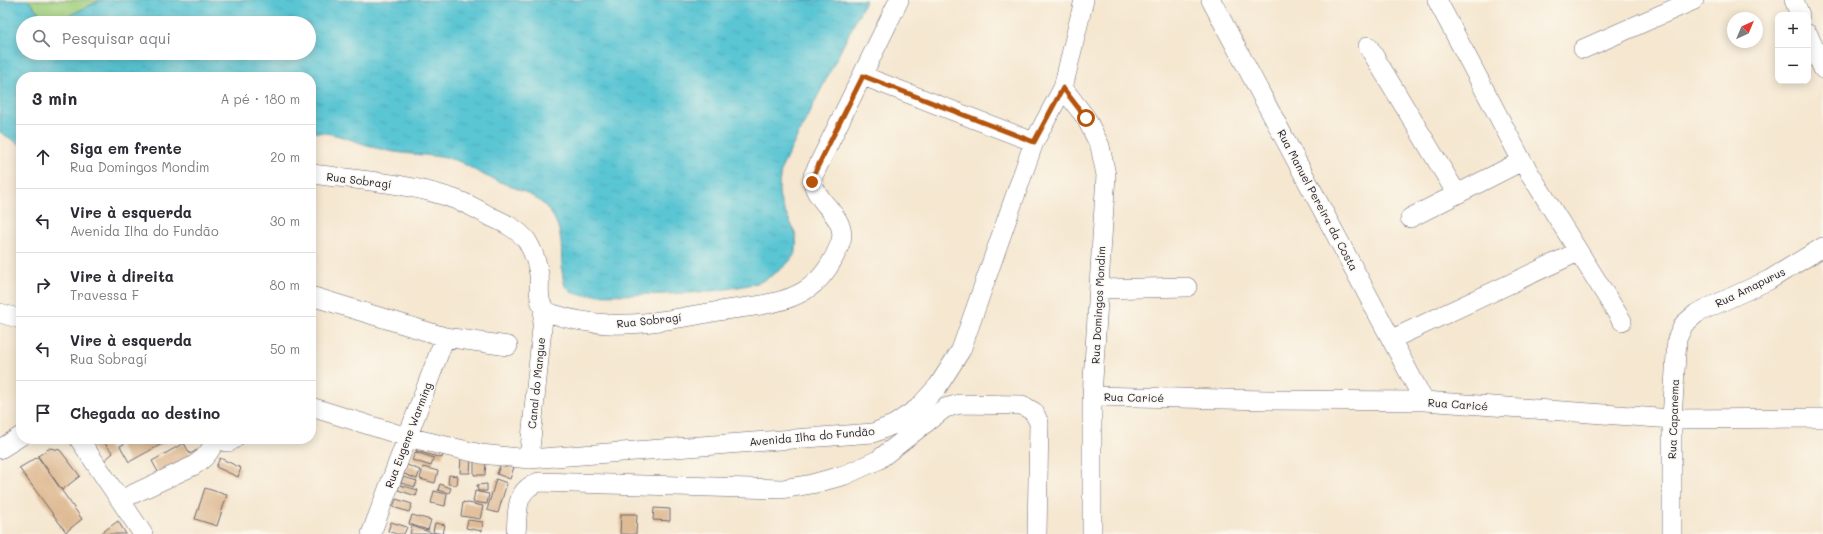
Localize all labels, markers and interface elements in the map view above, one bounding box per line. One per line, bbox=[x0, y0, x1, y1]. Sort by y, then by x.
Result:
north arrow bbox=[1727, 12, 1763, 48]
map controls bbox=[1775, 12, 1811, 84]
button: + bbox=[1775, 12, 1811, 48]
search box bbox=[16, 16, 316, 60]
icon: search bbox=[30, 27, 52, 49]
text: Pesquisar aqui bbox=[62, 28, 171, 48]
button: − bbox=[1775, 48, 1811, 84]
text: 3 min bbox=[32, 87, 77, 109]
text: A pé · 180 m bbox=[221, 90, 300, 107]
route start bbox=[1077, 109, 1095, 127]
street label: Rua Manuel Pereira da Costa bbox=[1274, 127, 1362, 273]
text: Siga em frente bbox=[70, 138, 182, 158]
icon: ahead bbox=[32, 146, 54, 168]
text: 20 m bbox=[270, 148, 300, 165]
text: Rua Domingos Mondim bbox=[70, 158, 209, 175]
street label: Rua Sobragí bbox=[326, 169, 392, 191]
route end bbox=[803, 173, 821, 191]
text: Vire à esquerda bbox=[70, 202, 192, 222]
icon: left bbox=[32, 210, 54, 232]
text: 30 m bbox=[270, 212, 300, 229]
text: Avenida Ilha do Fundão bbox=[70, 222, 219, 239]
street label: Rua Domingos Mondim bbox=[1087, 246, 1109, 364]
street label: Rua Amapurus bbox=[1712, 264, 1788, 310]
text: Vire à direita bbox=[70, 266, 174, 286]
icon: right bbox=[32, 274, 54, 296]
text: 80 m bbox=[270, 276, 300, 293]
text: Travessa F bbox=[70, 286, 139, 303]
street label: Rua Sobragí bbox=[616, 309, 682, 331]
text: Vire à esquerda bbox=[70, 330, 192, 350]
street label: Canal do Mangue bbox=[524, 336, 548, 429]
icon: left bbox=[32, 338, 54, 360]
text: 50 m bbox=[270, 340, 300, 357]
text: Rua Sobragí bbox=[70, 350, 147, 367]
street label: Rua Capanema bbox=[1664, 378, 1682, 459]
street label: Rua Eugene Warming bbox=[381, 380, 435, 490]
street label: Rua Caricé bbox=[1104, 389, 1164, 405]
street label: Rua Caricé bbox=[1427, 394, 1489, 414]
icon: arrive bbox=[32, 402, 54, 424]
text: Chegada ao destino bbox=[70, 403, 220, 423]
street label: Avenida Ilha do Fundão bbox=[749, 423, 876, 449]

